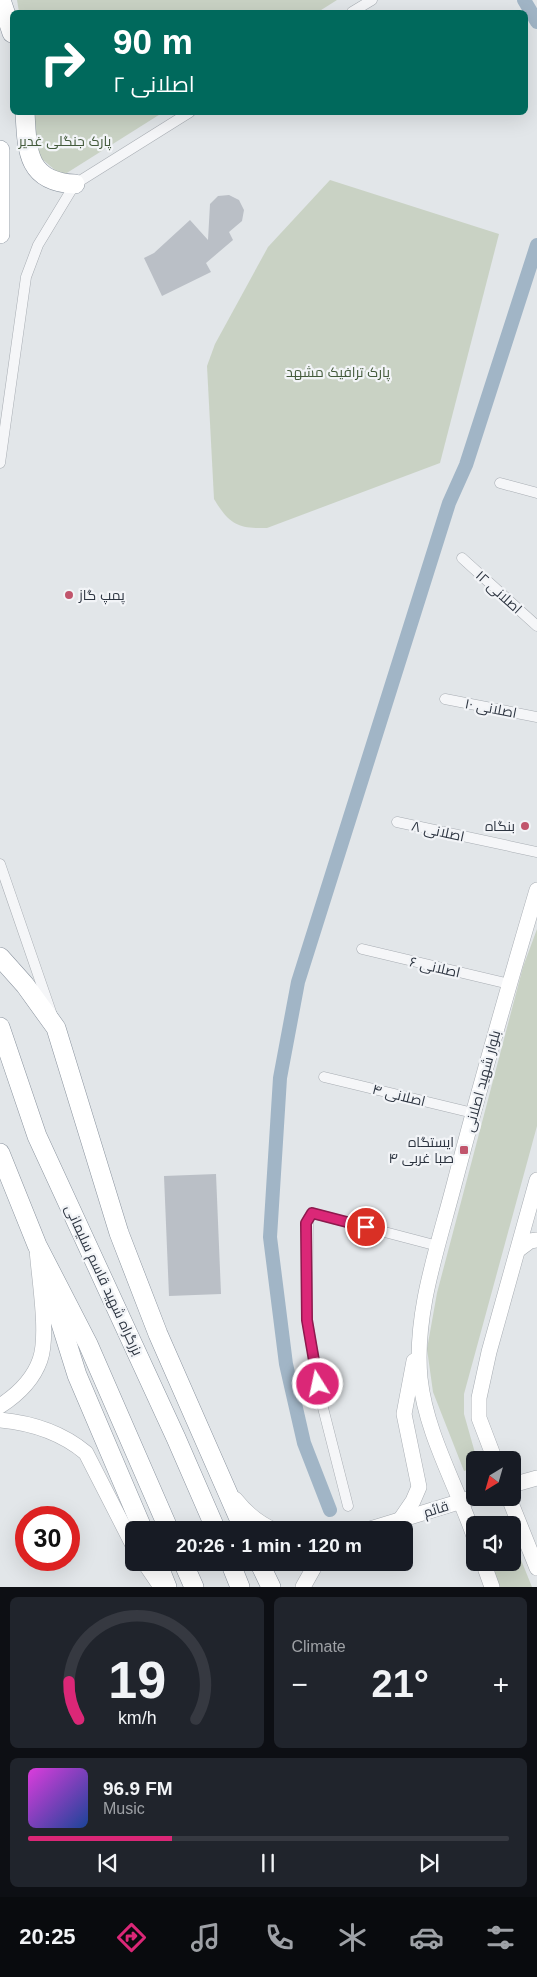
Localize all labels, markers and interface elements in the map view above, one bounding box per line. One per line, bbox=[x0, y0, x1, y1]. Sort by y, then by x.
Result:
text: 90 m bbox=[113, 22, 193, 61]
icon: right bbox=[30, 30, 95, 95]
text: اصلانی ۲ bbox=[113, 72, 195, 97]
park label: پارک جنگلی غدیر bbox=[18, 133, 112, 151]
park label: پارک ترافیک مشهد bbox=[286, 364, 390, 382]
street label: اصلانی ۱۲ bbox=[473, 567, 525, 617]
place label: پمپ گاز bbox=[78, 587, 125, 605]
marker: پمپ گاز bbox=[63, 589, 75, 601]
street label: اصلانی ۱۰ bbox=[464, 695, 518, 721]
street label: اصلانی ۸ bbox=[410, 818, 466, 844]
place label: بنگاه bbox=[485, 818, 515, 834]
marker: بنگاه bbox=[519, 820, 531, 832]
street label: اصلانی ۶ bbox=[408, 953, 462, 981]
street label: بلوار شهید اصلانی bbox=[461, 1028, 503, 1134]
street label: اصلانی ۴ bbox=[371, 1081, 427, 1109]
place label: ایستگاه صبا غربی ۴ bbox=[389, 1134, 454, 1166]
marker: ایستگاه صبا غربی ۴ bbox=[458, 1144, 470, 1156]
street label: بزرگراه شهید قاسم سلیمانی bbox=[60, 1202, 146, 1359]
pin bbox=[345, 1206, 387, 1248]
icon: arrive bbox=[352, 1213, 380, 1241]
position arrow bbox=[291, 1357, 343, 1409]
north arrow bbox=[466, 1451, 521, 1506]
map controls bbox=[466, 1451, 521, 1571]
street label: قائم bbox=[421, 1498, 451, 1522]
speed limit sign: 30 bbox=[15, 1506, 80, 1571]
button: sound bbox=[466, 1516, 521, 1571]
text: 20:26 · 1 min · 120 m bbox=[176, 1535, 362, 1556]
text: Climate bbox=[292, 1638, 346, 1655]
text: 19 bbox=[108, 1651, 166, 1709]
text: 21° bbox=[372, 1663, 429, 1705]
text: − bbox=[292, 1669, 308, 1700]
text: + bbox=[493, 1669, 509, 1700]
text: km/h bbox=[117, 1708, 156, 1728]
text: 96.9 FM bbox=[103, 1778, 173, 1799]
text: Music bbox=[103, 1800, 145, 1817]
icon: previous bbox=[94, 1849, 122, 1877]
icon: pause bbox=[254, 1849, 282, 1877]
icon: next bbox=[415, 1849, 443, 1877]
icon: directions bbox=[114, 1920, 149, 1955]
icon: music bbox=[188, 1920, 223, 1955]
icon: phone bbox=[262, 1920, 297, 1955]
icon: climate bbox=[335, 1920, 370, 1955]
icon: car bbox=[409, 1920, 444, 1955]
icon: filters bbox=[483, 1920, 518, 1955]
text: 20:25 bbox=[19, 1924, 76, 1949]

